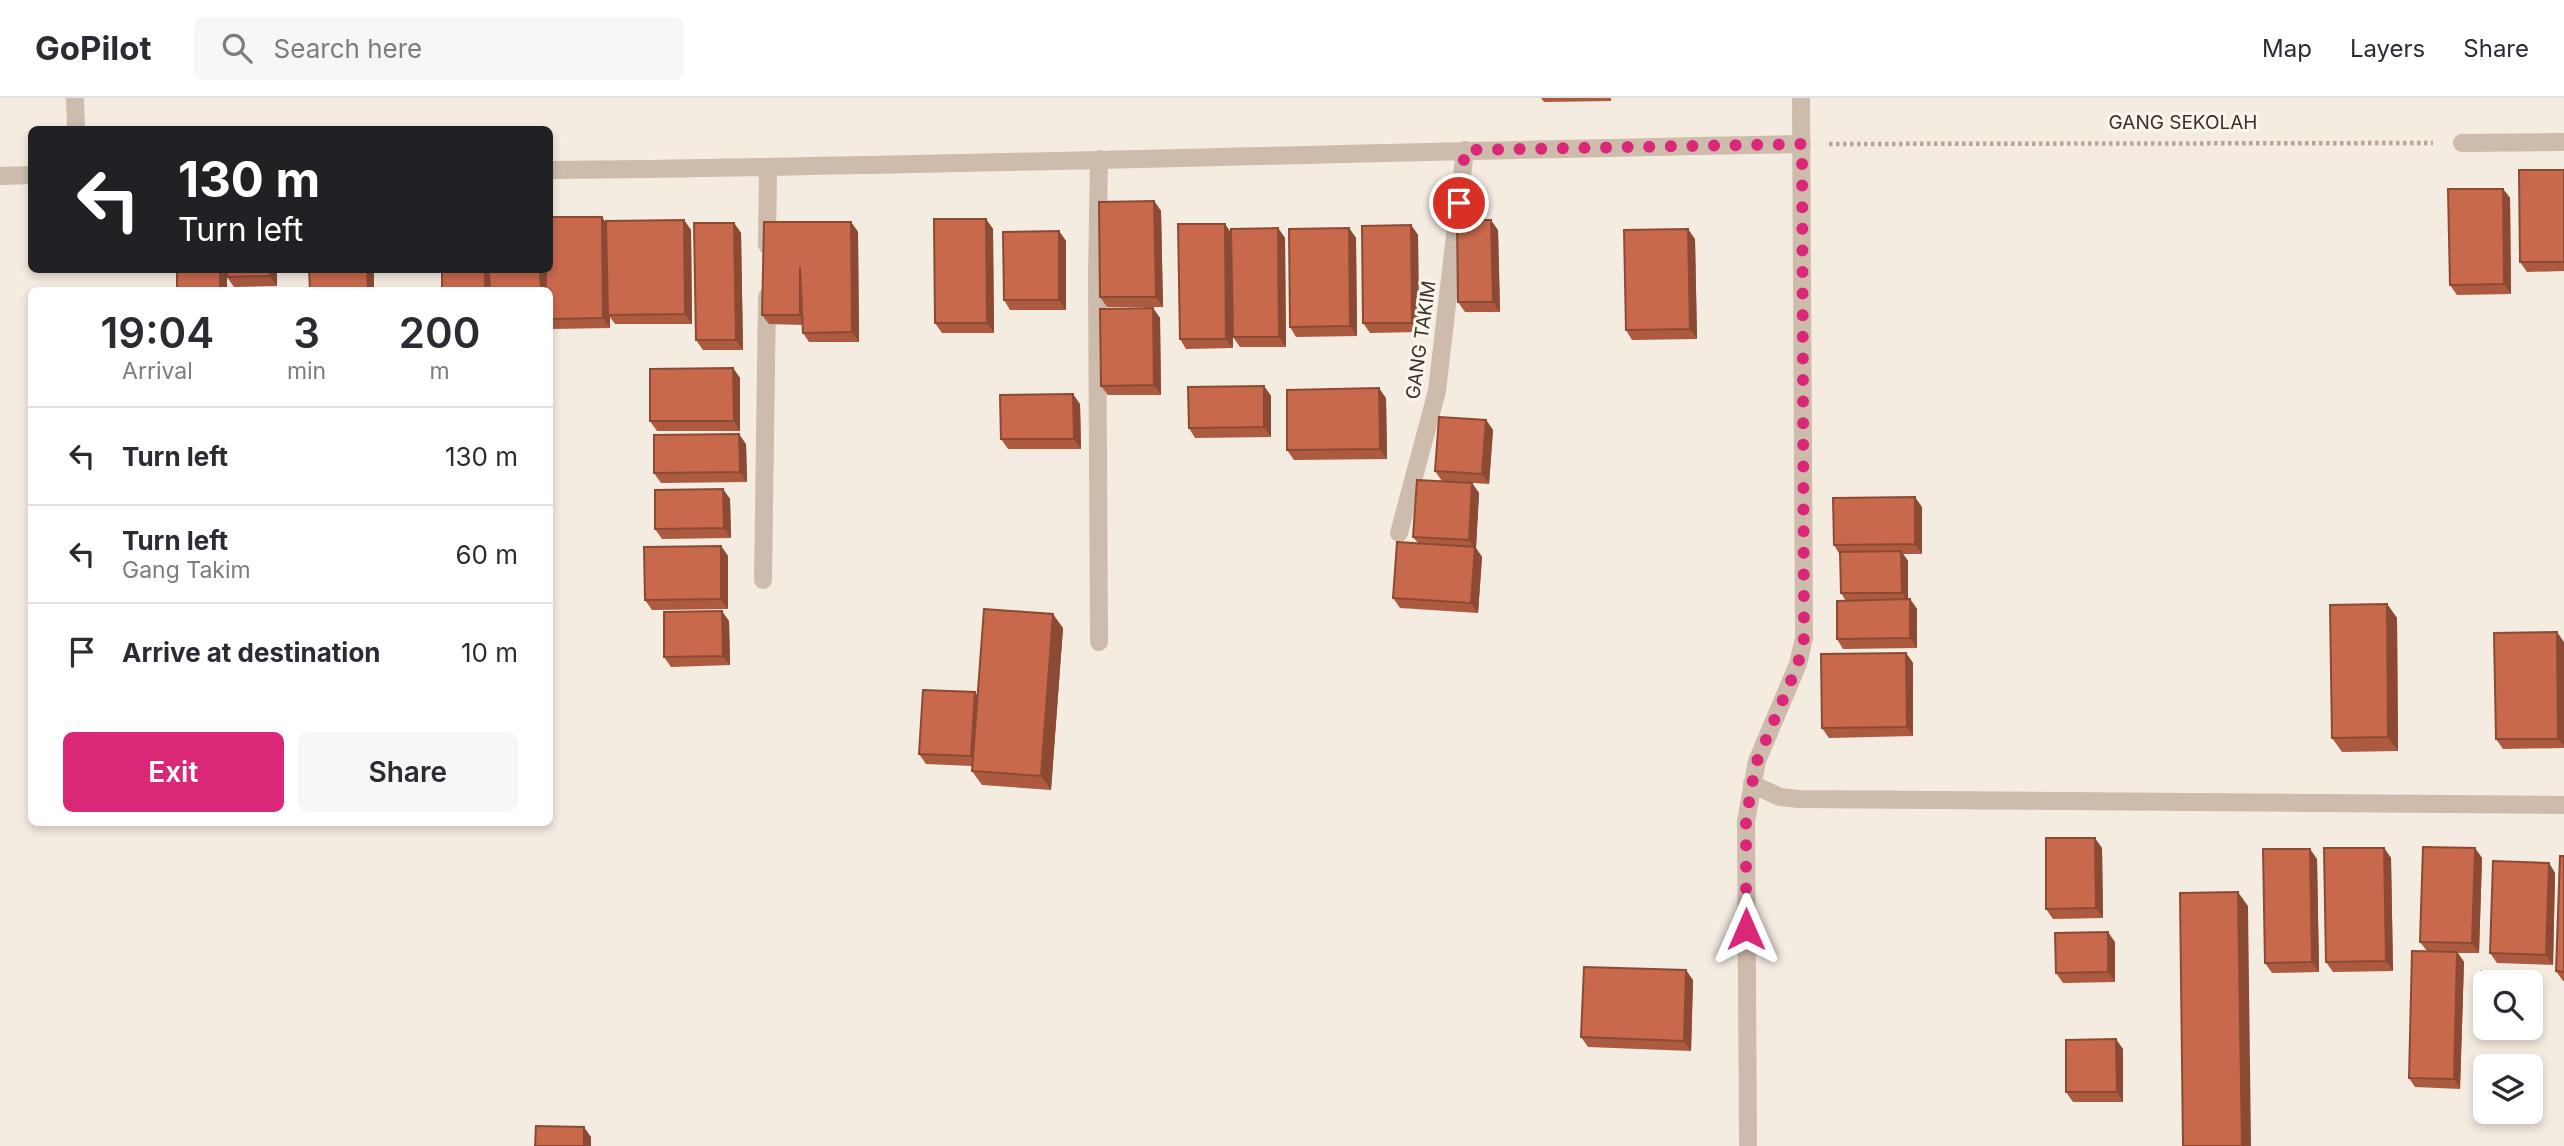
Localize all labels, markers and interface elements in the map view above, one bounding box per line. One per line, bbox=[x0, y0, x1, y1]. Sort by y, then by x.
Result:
search box bbox=[194, 17, 684, 80]
text: GoPilot bbox=[35, 28, 152, 68]
icon: search bbox=[218, 29, 256, 67]
text: Search here bbox=[274, 33, 422, 64]
text: Map bbox=[2262, 34, 2312, 63]
text: Layers bbox=[2350, 34, 2425, 63]
text: Share bbox=[2463, 34, 2529, 63]
street label: GANG SEKOLAH bbox=[2109, 111, 2257, 134]
text: 130 m bbox=[178, 150, 320, 209]
icon: left bbox=[63, 154, 154, 245]
pin bbox=[1429, 173, 1489, 233]
icon: arrive bbox=[1440, 184, 1478, 222]
text: Turn left bbox=[178, 210, 303, 249]
street label: GANG TAKIM bbox=[1401, 279, 1441, 401]
text: 19:04 bbox=[101, 307, 214, 358]
text: 3 bbox=[293, 307, 320, 358]
text: 200 bbox=[399, 307, 480, 358]
text: Arrival bbox=[122, 357, 193, 385]
text: min bbox=[287, 357, 326, 385]
text: m bbox=[430, 357, 450, 385]
icon: left bbox=[63, 437, 101, 475]
text: Turn left bbox=[122, 441, 228, 472]
text: 130 m bbox=[445, 441, 518, 472]
text: Turn left bbox=[122, 525, 228, 556]
icon: left bbox=[63, 535, 101, 573]
text: 60 m bbox=[455, 539, 518, 570]
text: Gang Takim bbox=[122, 556, 251, 584]
icon: arrive bbox=[63, 633, 101, 671]
text: Arrive at destination bbox=[122, 637, 381, 668]
text: 10 m bbox=[461, 637, 518, 668]
button: Exit bbox=[63, 732, 284, 812]
button: Share bbox=[298, 732, 518, 812]
position arrow bbox=[1709, 892, 1783, 966]
map controls bbox=[2473, 970, 2543, 1124]
button: search bbox=[2473, 970, 2543, 1040]
button: layers bbox=[2473, 1054, 2543, 1124]

